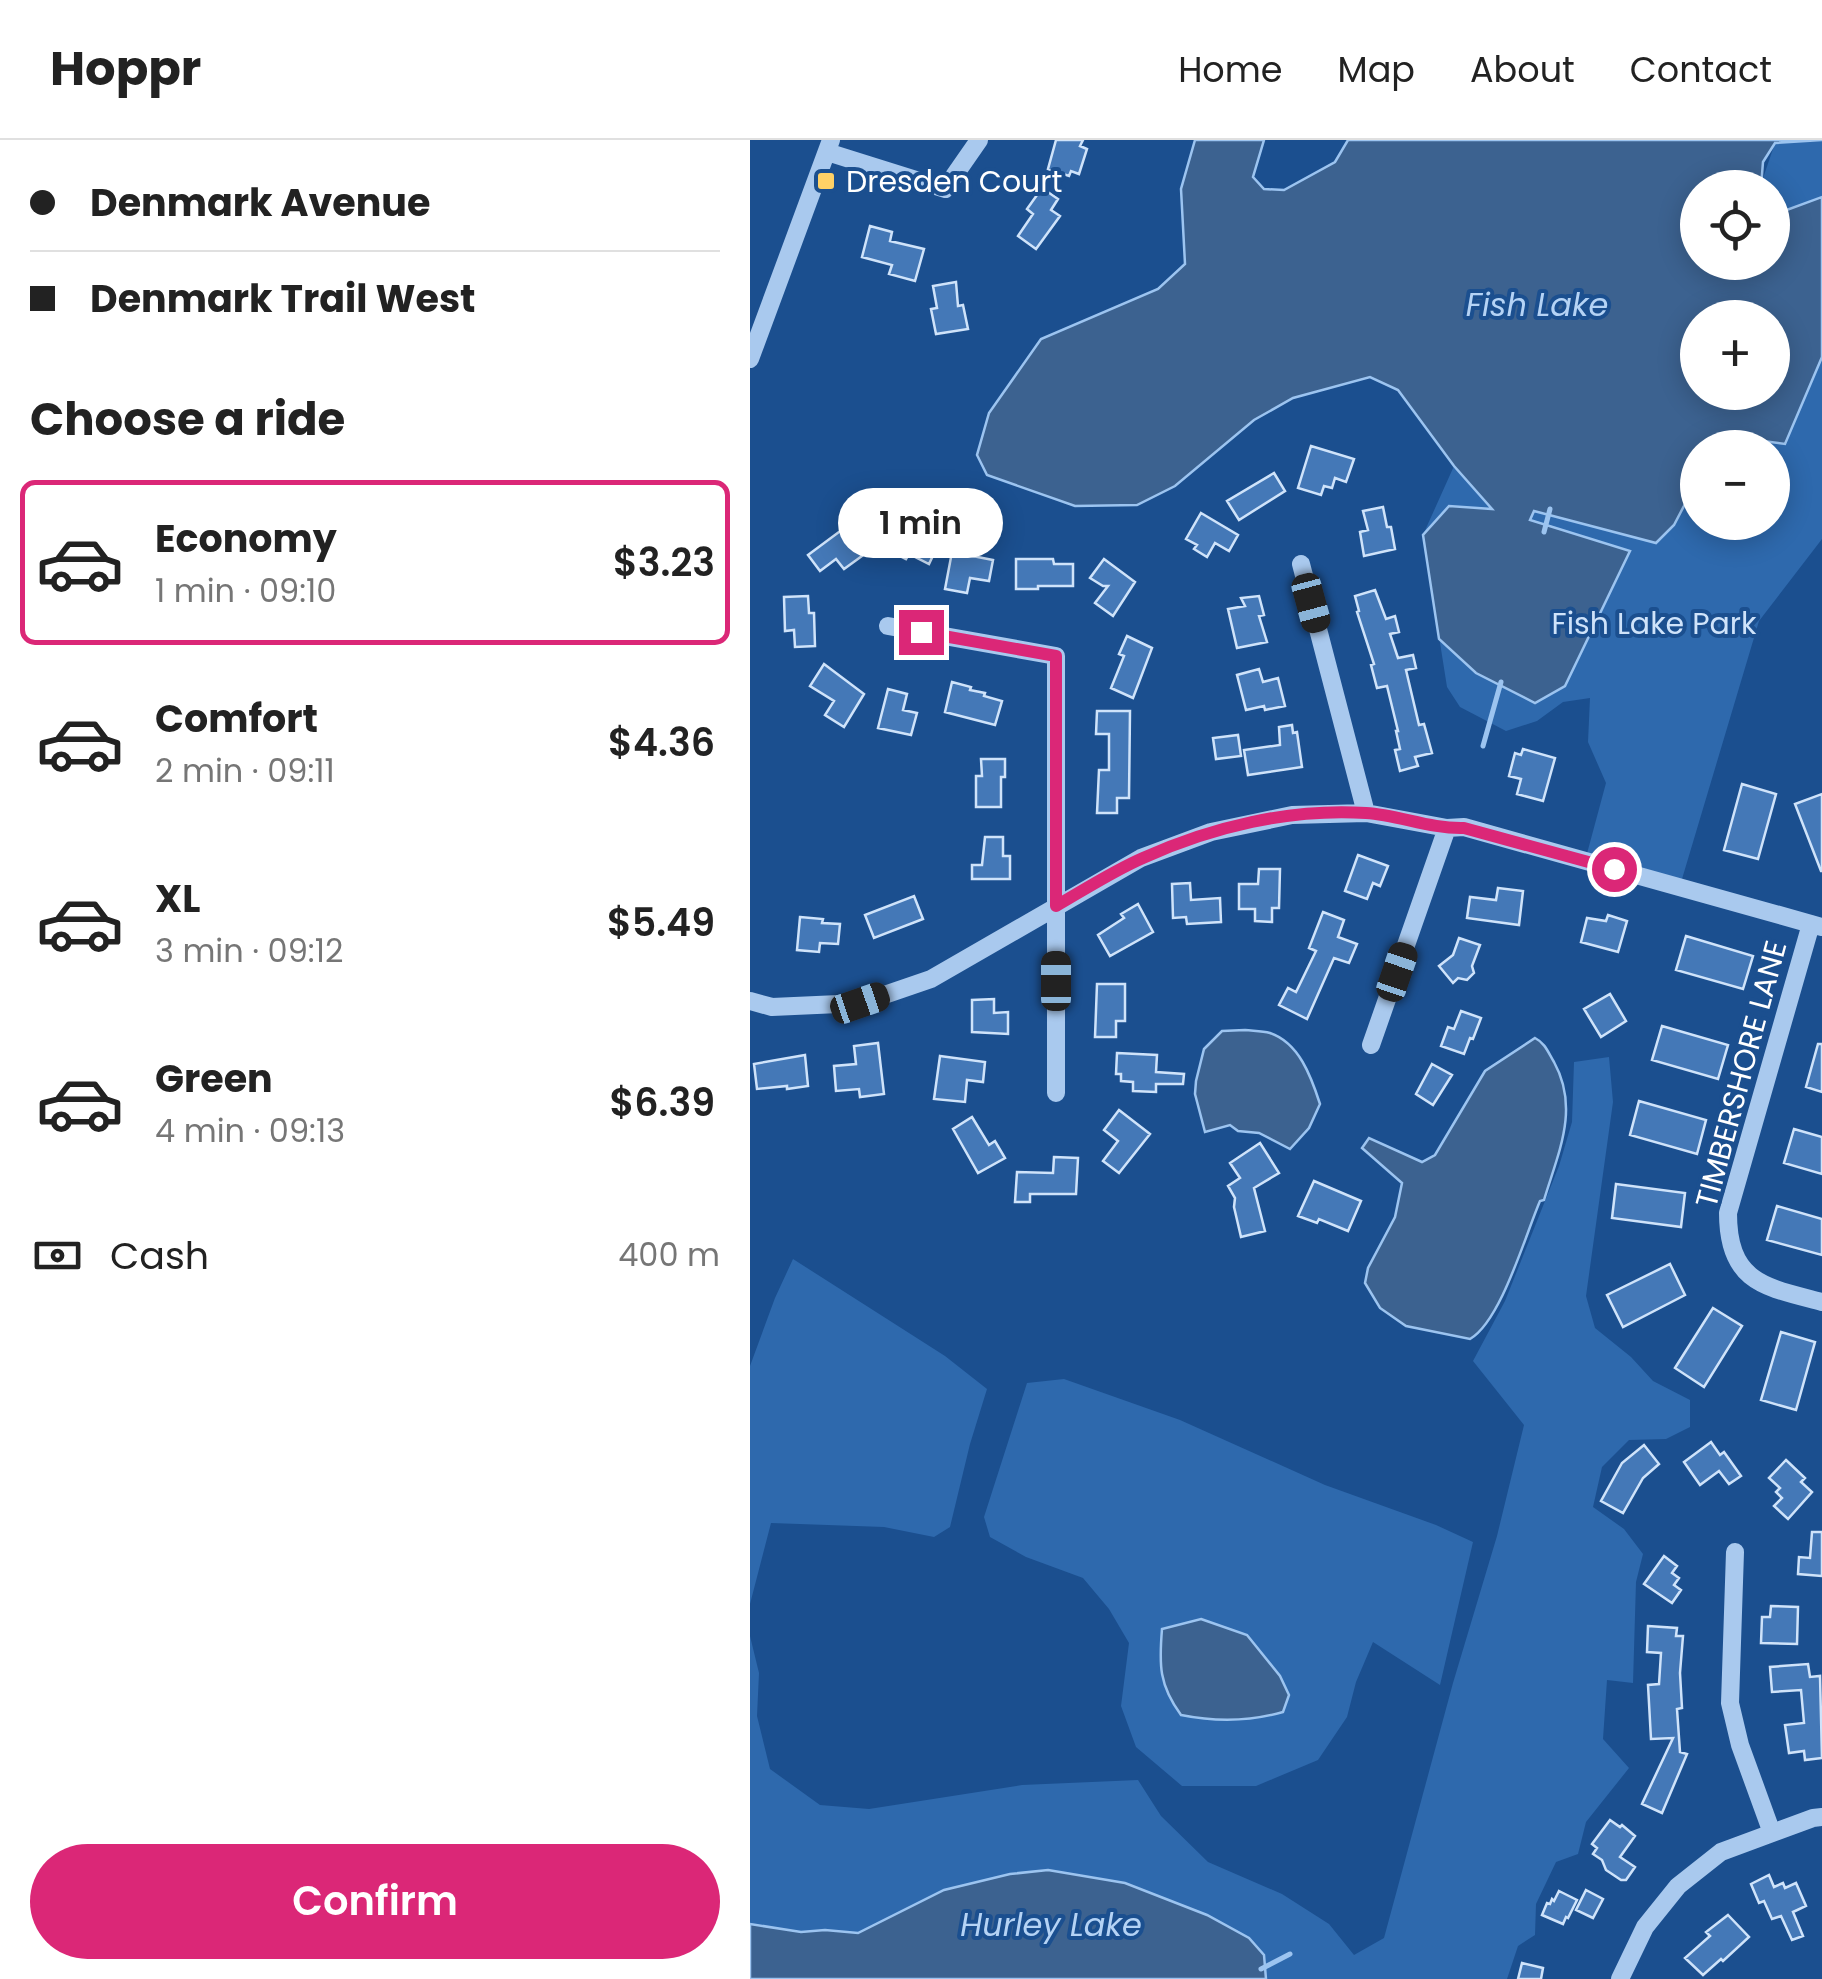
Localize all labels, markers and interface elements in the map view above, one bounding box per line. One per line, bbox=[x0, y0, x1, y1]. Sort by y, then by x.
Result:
text: Hoppr bbox=[50, 35, 201, 102]
text: Home bbox=[1178, 45, 1283, 94]
text: Map bbox=[1338, 45, 1415, 94]
text: About bbox=[1470, 45, 1575, 94]
text: Contact bbox=[1630, 45, 1772, 94]
place label: Dresden Court bbox=[846, 160, 1062, 203]
marker: Dresden Court bbox=[815, 170, 837, 192]
map controls bbox=[1680, 170, 1790, 540]
button: locate bbox=[1680, 170, 1790, 280]
text: Denmark Avenue bbox=[90, 176, 430, 229]
text: Denmark Trail West bbox=[90, 272, 476, 325]
water label: Fish Lake bbox=[1466, 282, 1608, 327]
button: + bbox=[1680, 300, 1790, 410]
text: Choose a ride bbox=[30, 388, 345, 451]
button: − bbox=[1680, 430, 1790, 540]
callout: 1 min bbox=[839, 487, 1004, 557]
text: 1 min bbox=[879, 500, 962, 545]
text: Economy bbox=[155, 512, 337, 565]
icon: car bbox=[35, 518, 125, 608]
text: $3.23 bbox=[613, 536, 715, 589]
text: 1 min · 09:10 bbox=[155, 568, 336, 613]
car bbox=[1289, 570, 1333, 636]
park label: Fish Lake Park bbox=[1552, 602, 1757, 645]
route end bbox=[899, 610, 944, 655]
text: Comfort bbox=[155, 692, 318, 745]
icon: car bbox=[35, 698, 125, 788]
text: $4.36 bbox=[608, 716, 715, 769]
text: 2 min · 09:11 bbox=[155, 748, 335, 793]
route start bbox=[1592, 847, 1637, 892]
text: XL bbox=[155, 872, 200, 925]
icon: car bbox=[35, 878, 125, 968]
text: $5.49 bbox=[607, 896, 715, 949]
text: 3 min · 09:12 bbox=[155, 928, 343, 973]
street label: TIMBERSHORE LANE bbox=[1685, 936, 1797, 1212]
car bbox=[1373, 939, 1421, 1005]
car bbox=[1041, 951, 1071, 1011]
car bbox=[827, 979, 893, 1027]
text: Green bbox=[155, 1052, 273, 1105]
icon: car bbox=[35, 1058, 125, 1148]
text: $6.39 bbox=[609, 1076, 715, 1129]
text: 4 min · 09:13 bbox=[155, 1108, 345, 1153]
icon: cash bbox=[30, 1228, 85, 1283]
text: Cash bbox=[110, 1229, 209, 1282]
text: 400 m bbox=[618, 1232, 720, 1277]
button: Confirm bbox=[30, 1844, 720, 1959]
water label: Hurley Lake bbox=[960, 1902, 1142, 1947]

